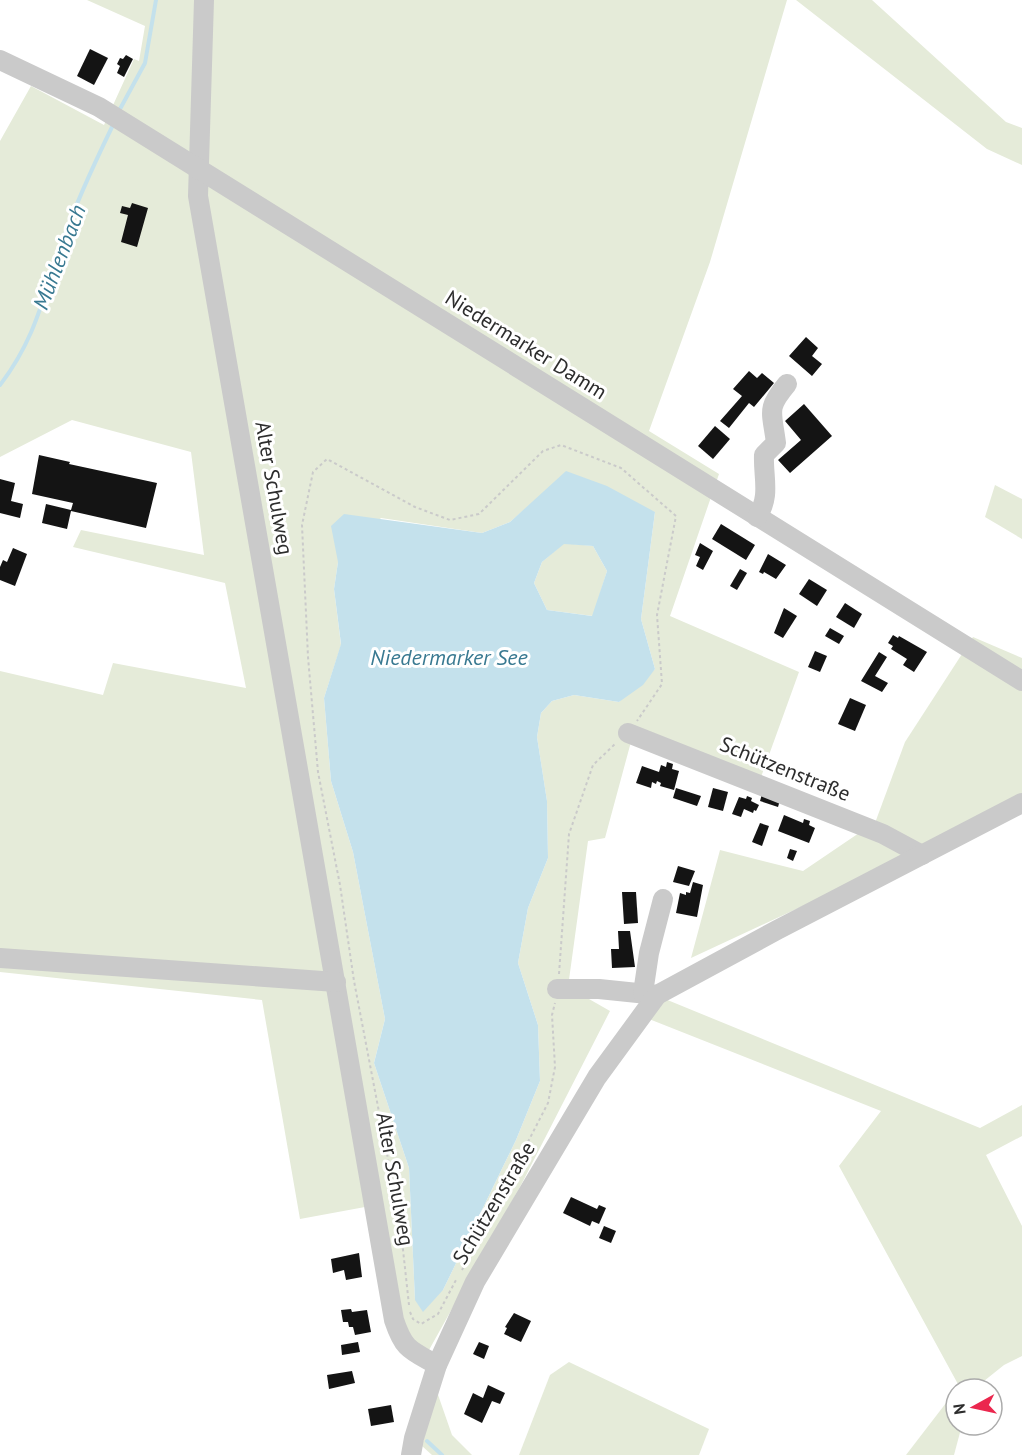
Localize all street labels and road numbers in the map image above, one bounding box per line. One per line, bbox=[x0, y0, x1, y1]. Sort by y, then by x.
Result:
street label: Niedermarker Damm bbox=[440, 284, 612, 405]
street label: Alter Schulweg bbox=[249, 419, 300, 557]
street label: Schützenstraße bbox=[716, 730, 854, 807]
street label: Alter Schulweg bbox=[370, 1110, 421, 1248]
street label: Schützenstraße bbox=[446, 1136, 541, 1269]

